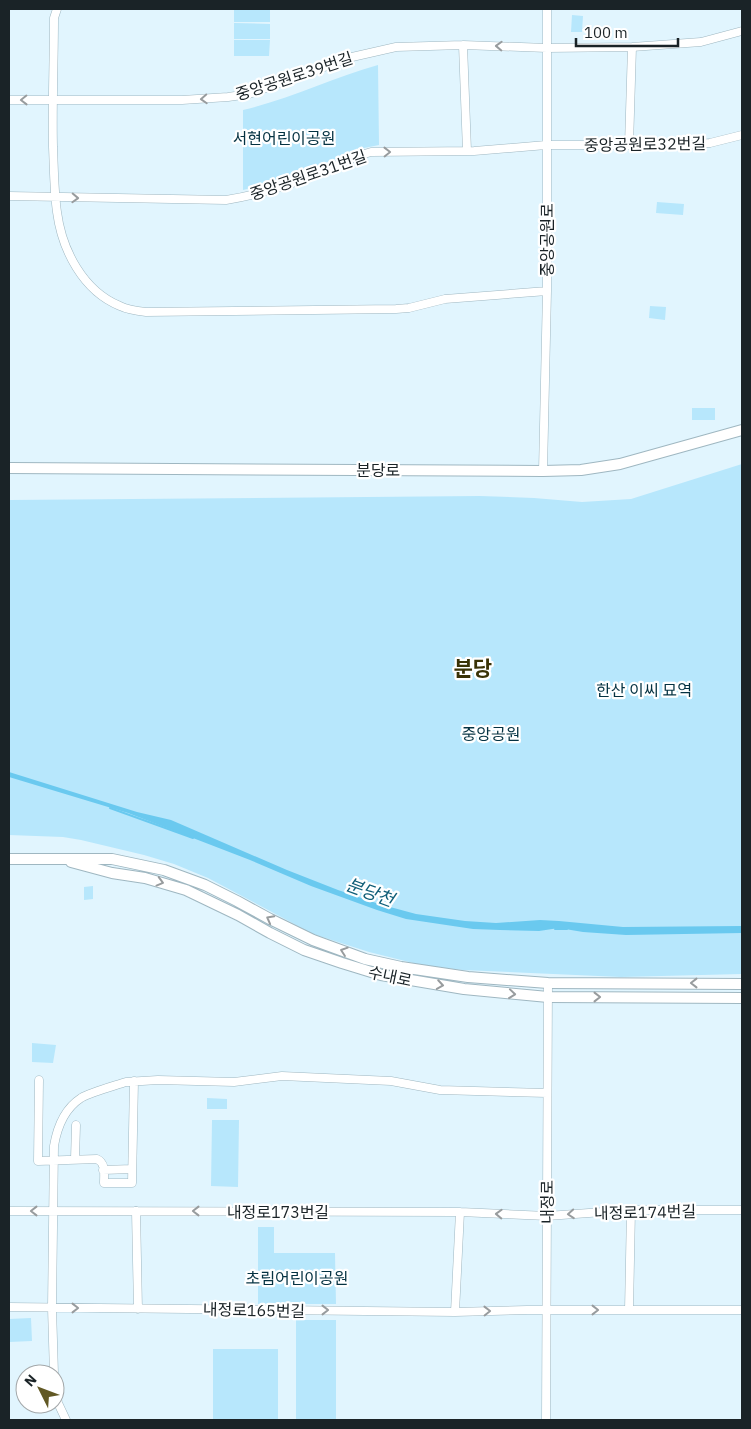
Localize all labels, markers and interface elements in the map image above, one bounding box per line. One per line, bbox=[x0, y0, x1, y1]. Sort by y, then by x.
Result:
scale bar bbox=[576, 15, 678, 47]
text: 100 m bbox=[584, 23, 628, 42]
one-way arrow bbox=[494, 41, 502, 52]
street label: 중앙공원로39번길 bbox=[233, 48, 355, 104]
one-way arrow bbox=[200, 93, 208, 104]
one-way arrow bbox=[20, 95, 28, 105]
park label: 서현어린이공원 bbox=[232, 128, 336, 148]
street label: 중앙공원로32번길 bbox=[584, 133, 706, 155]
street label: 중앙공원로31번길 bbox=[247, 146, 369, 204]
one-way arrow bbox=[383, 147, 391, 157]
one-way arrow bbox=[72, 193, 79, 203]
street label: 중앙공원로 bbox=[537, 203, 557, 277]
street label: 분당로 bbox=[356, 460, 400, 480]
district label: 분당 bbox=[454, 654, 492, 682]
park label: 한산 이씨 묘역 bbox=[596, 680, 692, 700]
park label: 중앙공원 bbox=[462, 724, 520, 744]
water label: 분당천 bbox=[343, 873, 400, 912]
one-way arrow bbox=[155, 877, 163, 887]
one-way arrow bbox=[266, 915, 275, 925]
one-way arrow bbox=[340, 947, 348, 957]
street label: 수내로 bbox=[366, 962, 414, 990]
one-way arrow bbox=[689, 978, 697, 989]
one-way arrow bbox=[436, 979, 444, 990]
one-way arrow bbox=[509, 988, 517, 999]
one-way arrow bbox=[594, 992, 601, 1002]
street label: 내정로 bbox=[537, 1180, 557, 1224]
street label: 내정로174번길 bbox=[594, 1201, 696, 1223]
street label: 내정로173번길 bbox=[227, 1202, 329, 1222]
one-way arrow bbox=[29, 1206, 37, 1216]
one-way arrow bbox=[192, 1206, 200, 1216]
one-way arrow bbox=[567, 1208, 575, 1219]
one-way arrow bbox=[494, 1209, 502, 1219]
park label: 초림어린이공원 bbox=[245, 1268, 349, 1288]
street label: 내정로165번길 bbox=[203, 1299, 305, 1321]
one-way arrow bbox=[72, 1303, 79, 1313]
one-way arrow bbox=[322, 1305, 329, 1315]
one-way arrow bbox=[592, 1305, 600, 1315]
one-way arrow bbox=[484, 1306, 492, 1316]
north arrow bbox=[15, 1364, 65, 1414]
text: N bbox=[20, 1371, 40, 1390]

